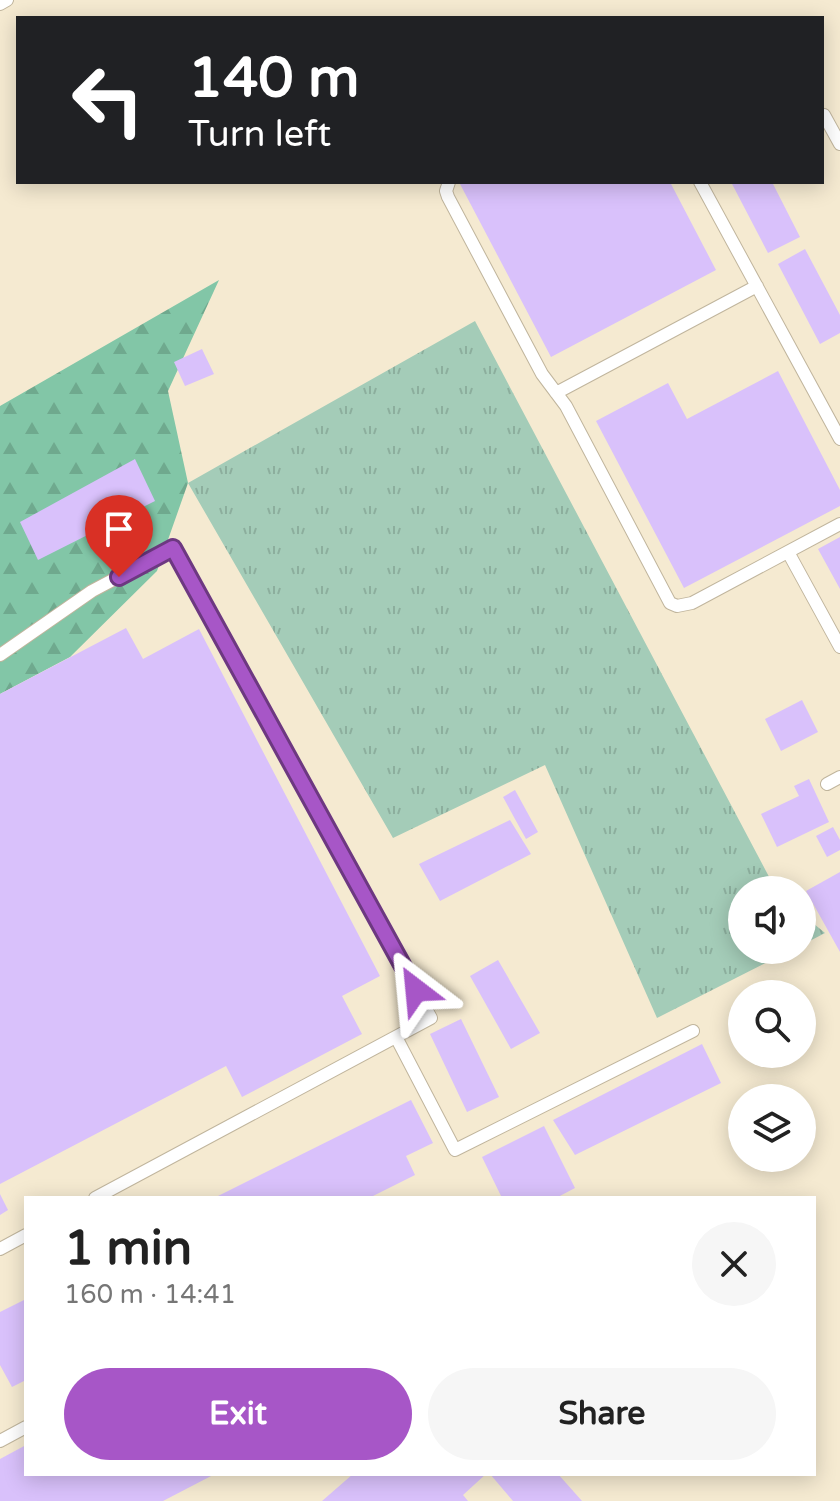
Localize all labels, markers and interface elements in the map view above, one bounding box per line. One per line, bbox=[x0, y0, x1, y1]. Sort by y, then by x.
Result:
text: 140 m bbox=[188, 45, 359, 112]
icon: left bbox=[56, 48, 160, 152]
text: Turn left bbox=[188, 113, 331, 156]
pin bbox=[85, 495, 153, 577]
icon: arrive bbox=[97, 507, 141, 551]
map controls bbox=[728, 876, 816, 1172]
button: sound bbox=[728, 876, 816, 964]
position arrow bbox=[374, 948, 458, 1032]
button: search bbox=[728, 980, 816, 1068]
button: layers bbox=[728, 1084, 816, 1172]
text: 1 min bbox=[64, 1220, 192, 1278]
button: close bbox=[692, 1222, 776, 1306]
text: 160 m · 14:41 bbox=[64, 1279, 236, 1310]
button: Exit bbox=[64, 1368, 412, 1460]
button: Share bbox=[428, 1368, 776, 1460]

